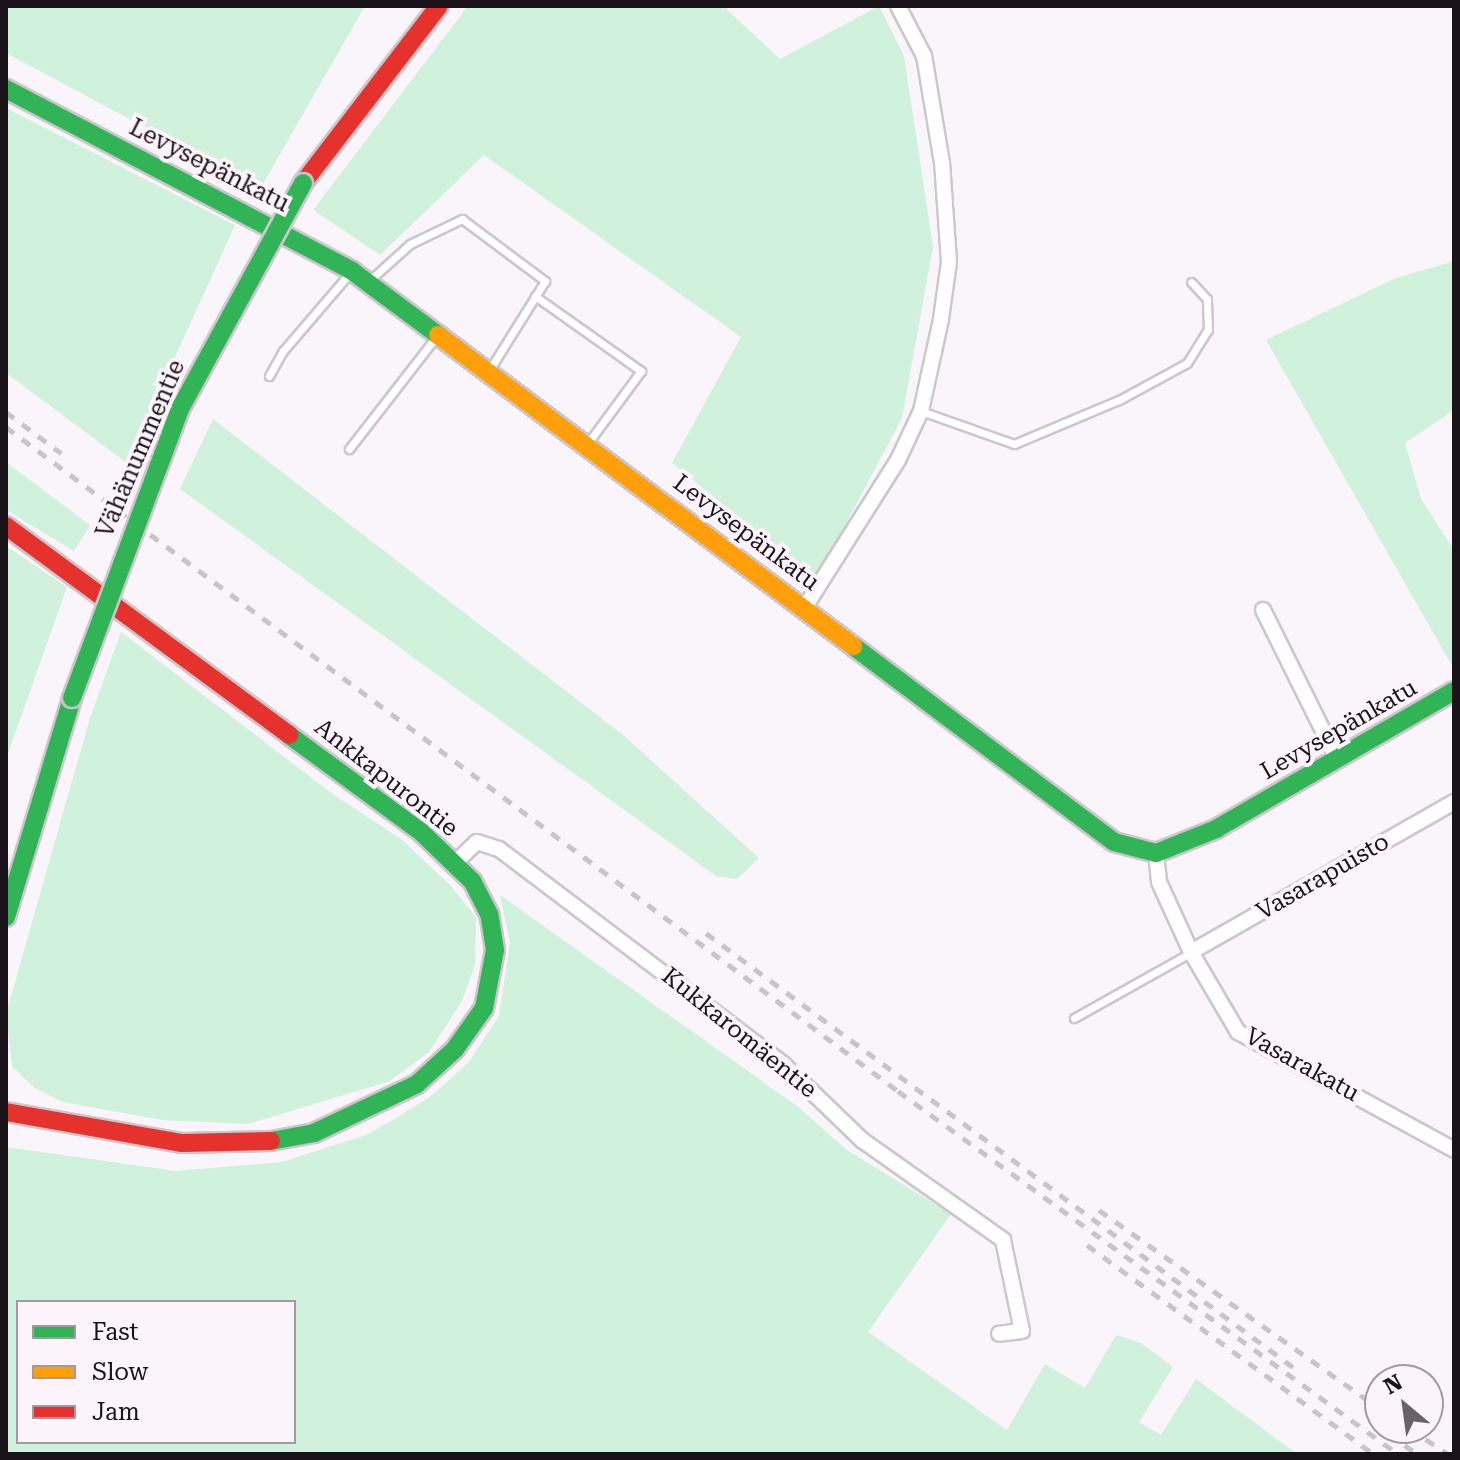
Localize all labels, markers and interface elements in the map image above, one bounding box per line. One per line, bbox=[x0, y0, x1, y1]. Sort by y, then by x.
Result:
street label: Levysepänkatu bbox=[124, 113, 294, 219]
street label: Vähänummentie bbox=[91, 356, 191, 542]
street label: Levysepänkatu bbox=[667, 469, 825, 597]
street label: Levysepänkatu bbox=[1256, 674, 1422, 786]
street label: Ankkapurontie bbox=[309, 713, 463, 843]
street label: Vasarapuisto bbox=[1252, 827, 1394, 927]
street label: Kukkaromäentie bbox=[656, 962, 822, 1104]
street label: Vasarakatu bbox=[1240, 1022, 1364, 1108]
legend bbox=[16, 1300, 296, 1444]
text: Fast bbox=[92, 1318, 139, 1346]
text: Slow bbox=[92, 1358, 148, 1386]
north arrow bbox=[1364, 1364, 1444, 1444]
text: N bbox=[1380, 1369, 1407, 1399]
text: Jam bbox=[92, 1398, 140, 1426]

